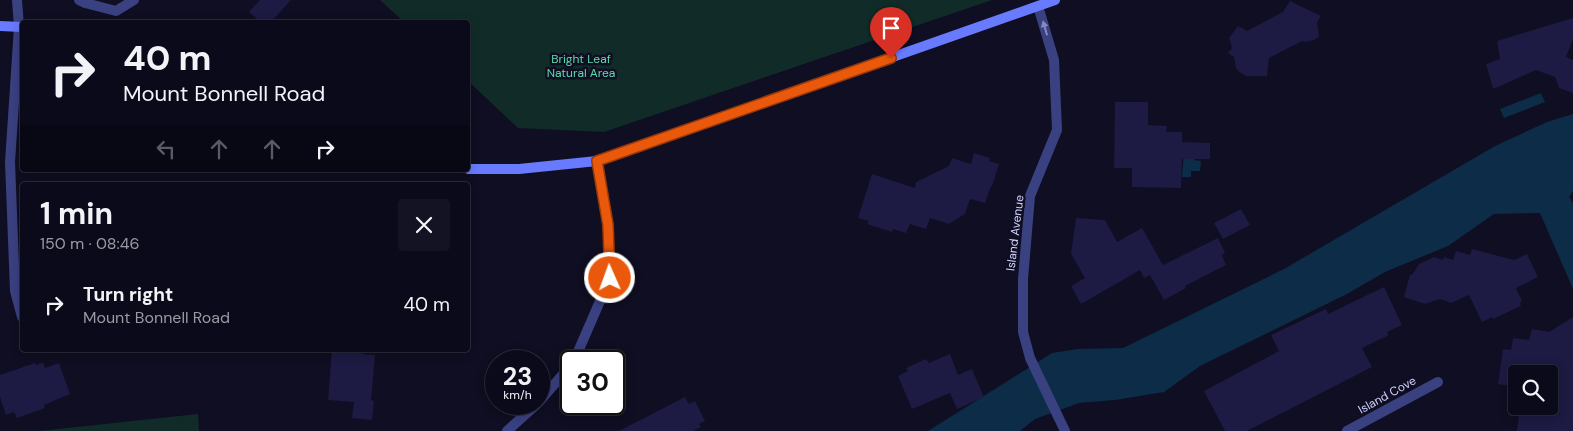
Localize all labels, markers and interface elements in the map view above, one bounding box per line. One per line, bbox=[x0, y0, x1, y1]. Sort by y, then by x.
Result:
pin bbox=[870, 7, 912, 58]
icon: arrive bbox=[877, 14, 905, 42]
one-way arrow bbox=[1040, 21, 1048, 36]
text: 40 m bbox=[123, 35, 212, 81]
icon: right bbox=[40, 40, 105, 105]
park label: Bright Leaf Natural Area bbox=[547, 51, 615, 81]
text: Mount Bonnell Road bbox=[123, 79, 325, 108]
icon: left bbox=[152, 135, 180, 163]
icon: ahead bbox=[205, 135, 233, 163]
icon: ahead bbox=[258, 135, 286, 163]
icon: right bbox=[311, 135, 339, 163]
text: 1 min bbox=[40, 194, 113, 233]
street label: Island Avenue bbox=[1002, 194, 1028, 272]
button: close bbox=[398, 199, 450, 251]
text: 150 m · 08:46 bbox=[40, 233, 140, 254]
position arrow bbox=[583, 251, 635, 303]
text: Turn right bbox=[83, 282, 173, 307]
icon: right bbox=[40, 291, 68, 319]
text: 40 m bbox=[403, 292, 450, 317]
text: Mount Bonnell Road bbox=[83, 307, 230, 328]
speed limit sign: 30 bbox=[560, 350, 625, 415]
text: 23 bbox=[503, 360, 532, 393]
map controls bbox=[1508, 365, 1558, 415]
button: search bbox=[1508, 365, 1558, 415]
street label: Island Cove bbox=[1355, 372, 1419, 417]
text: km/h bbox=[503, 387, 532, 403]

